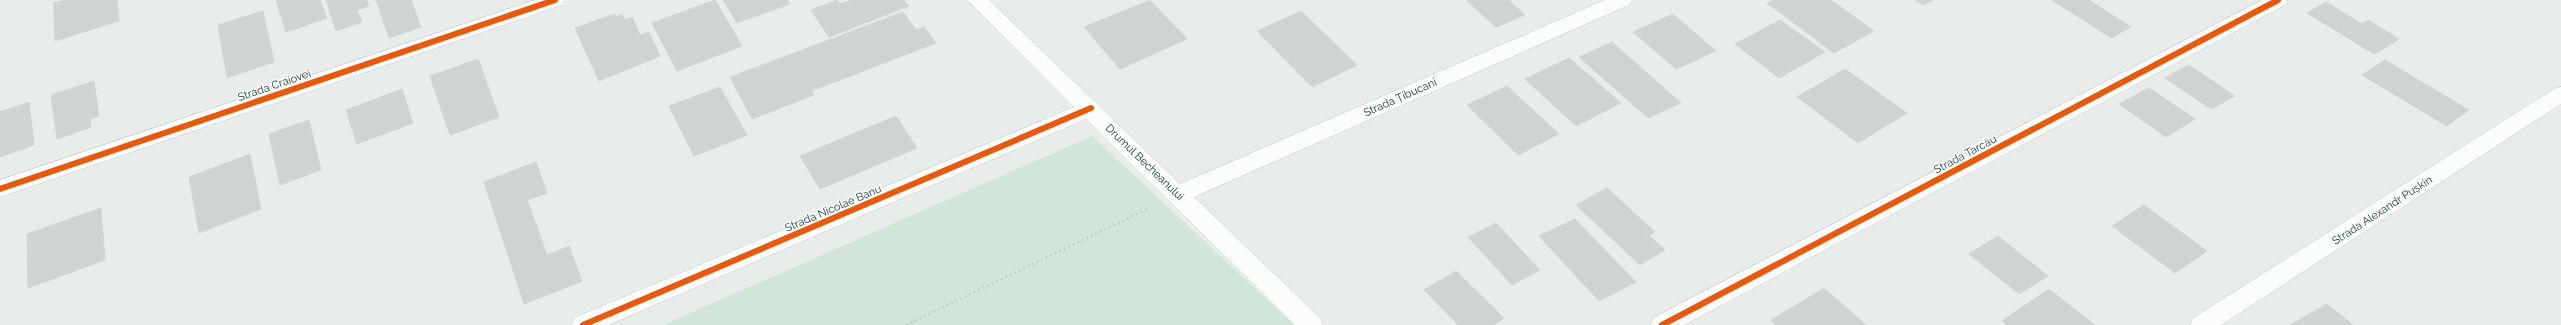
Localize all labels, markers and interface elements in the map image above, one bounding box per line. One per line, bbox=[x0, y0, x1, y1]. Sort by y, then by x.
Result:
street label: Strada Craiovei bbox=[236, 67, 312, 104]
street label: Strada Țibucani bbox=[1362, 76, 1439, 119]
street label: Drumul Becheanului bbox=[1103, 122, 1187, 203]
street label: Strada Tarcău bbox=[1932, 132, 1999, 176]
street label: Strada Alexandr Pușkin bbox=[2330, 173, 2435, 248]
street label: Strada Nicolae Banu bbox=[783, 182, 883, 235]

